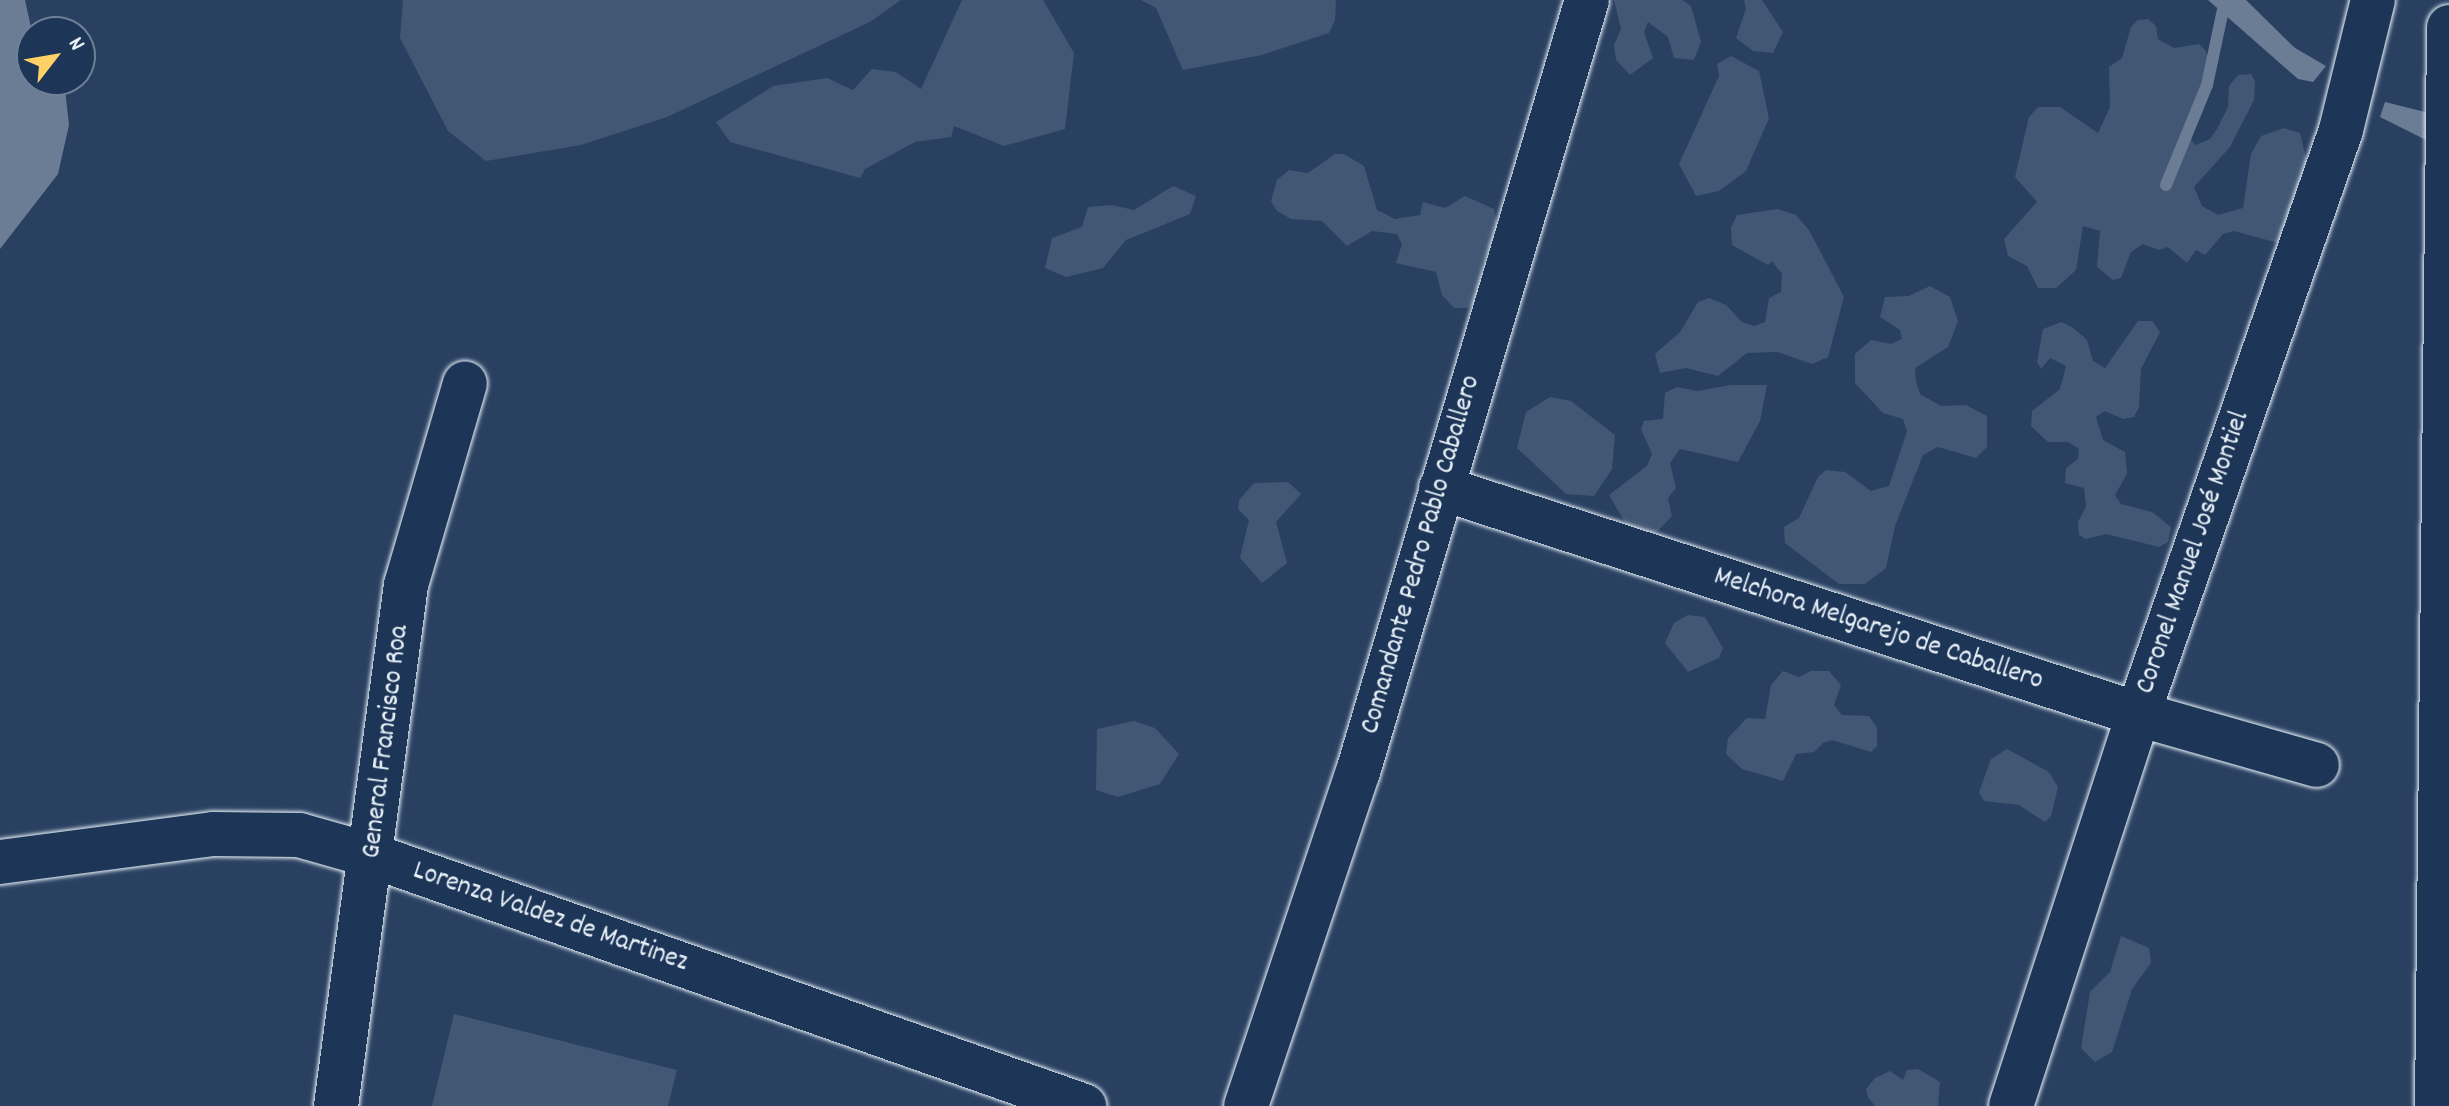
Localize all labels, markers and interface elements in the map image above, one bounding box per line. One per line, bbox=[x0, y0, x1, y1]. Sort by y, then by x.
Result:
north arrow bbox=[16, 16, 96, 96]
text: N bbox=[59, 32, 91, 57]
street label: Comandante Pedro Pablo Caballero bbox=[1355, 372, 1489, 738]
street label: Coronel Manuel José Montiel bbox=[2130, 407, 2258, 699]
street label: Melchora Melgarejo de Caballero bbox=[1709, 561, 2047, 699]
street label: General Francisco Roa bbox=[356, 623, 418, 861]
street label: Lorenza Valdez de Martinez bbox=[408, 855, 692, 981]

